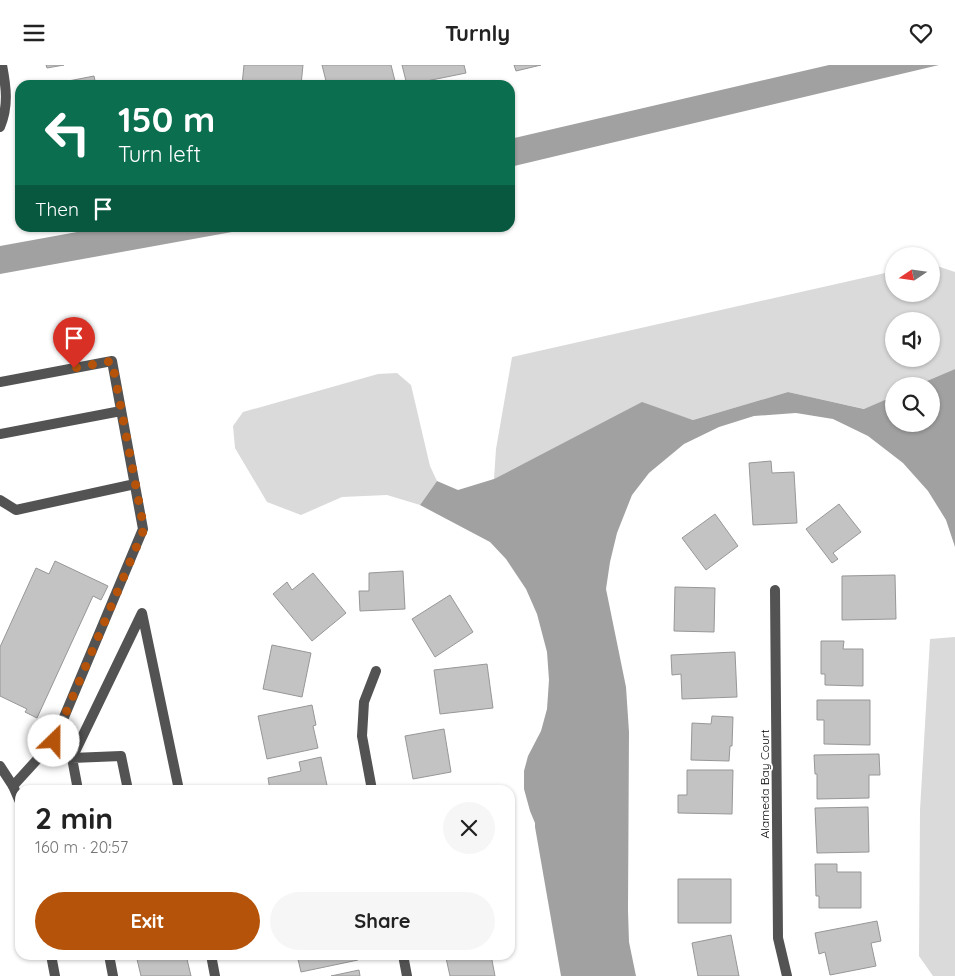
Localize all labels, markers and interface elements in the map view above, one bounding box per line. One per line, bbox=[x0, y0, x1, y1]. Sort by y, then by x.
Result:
icon: menu bbox=[20, 19, 48, 47]
text: Turnly bbox=[445, 19, 510, 47]
icon: heart bbox=[907, 19, 935, 47]
text: 150 m bbox=[118, 97, 215, 141]
icon: left bbox=[35, 100, 100, 165]
text: Turn left bbox=[118, 140, 201, 168]
icon: arrive bbox=[89, 195, 117, 223]
text: Then bbox=[35, 197, 79, 221]
north arrow bbox=[885, 247, 940, 303]
map controls bbox=[885, 247, 940, 432]
button: sound bbox=[885, 312, 940, 367]
pin bbox=[53, 317, 95, 368]
icon: arrive bbox=[60, 324, 88, 352]
button: search bbox=[885, 377, 940, 432]
position arrow bbox=[27, 714, 79, 766]
street label: Alameda Bay Court bbox=[757, 729, 772, 839]
text: 2 min bbox=[35, 799, 113, 837]
button: close bbox=[443, 802, 495, 854]
text: 160 m · 20:57 bbox=[35, 837, 128, 857]
button: Exit bbox=[35, 892, 260, 950]
button: Share bbox=[270, 892, 495, 950]

